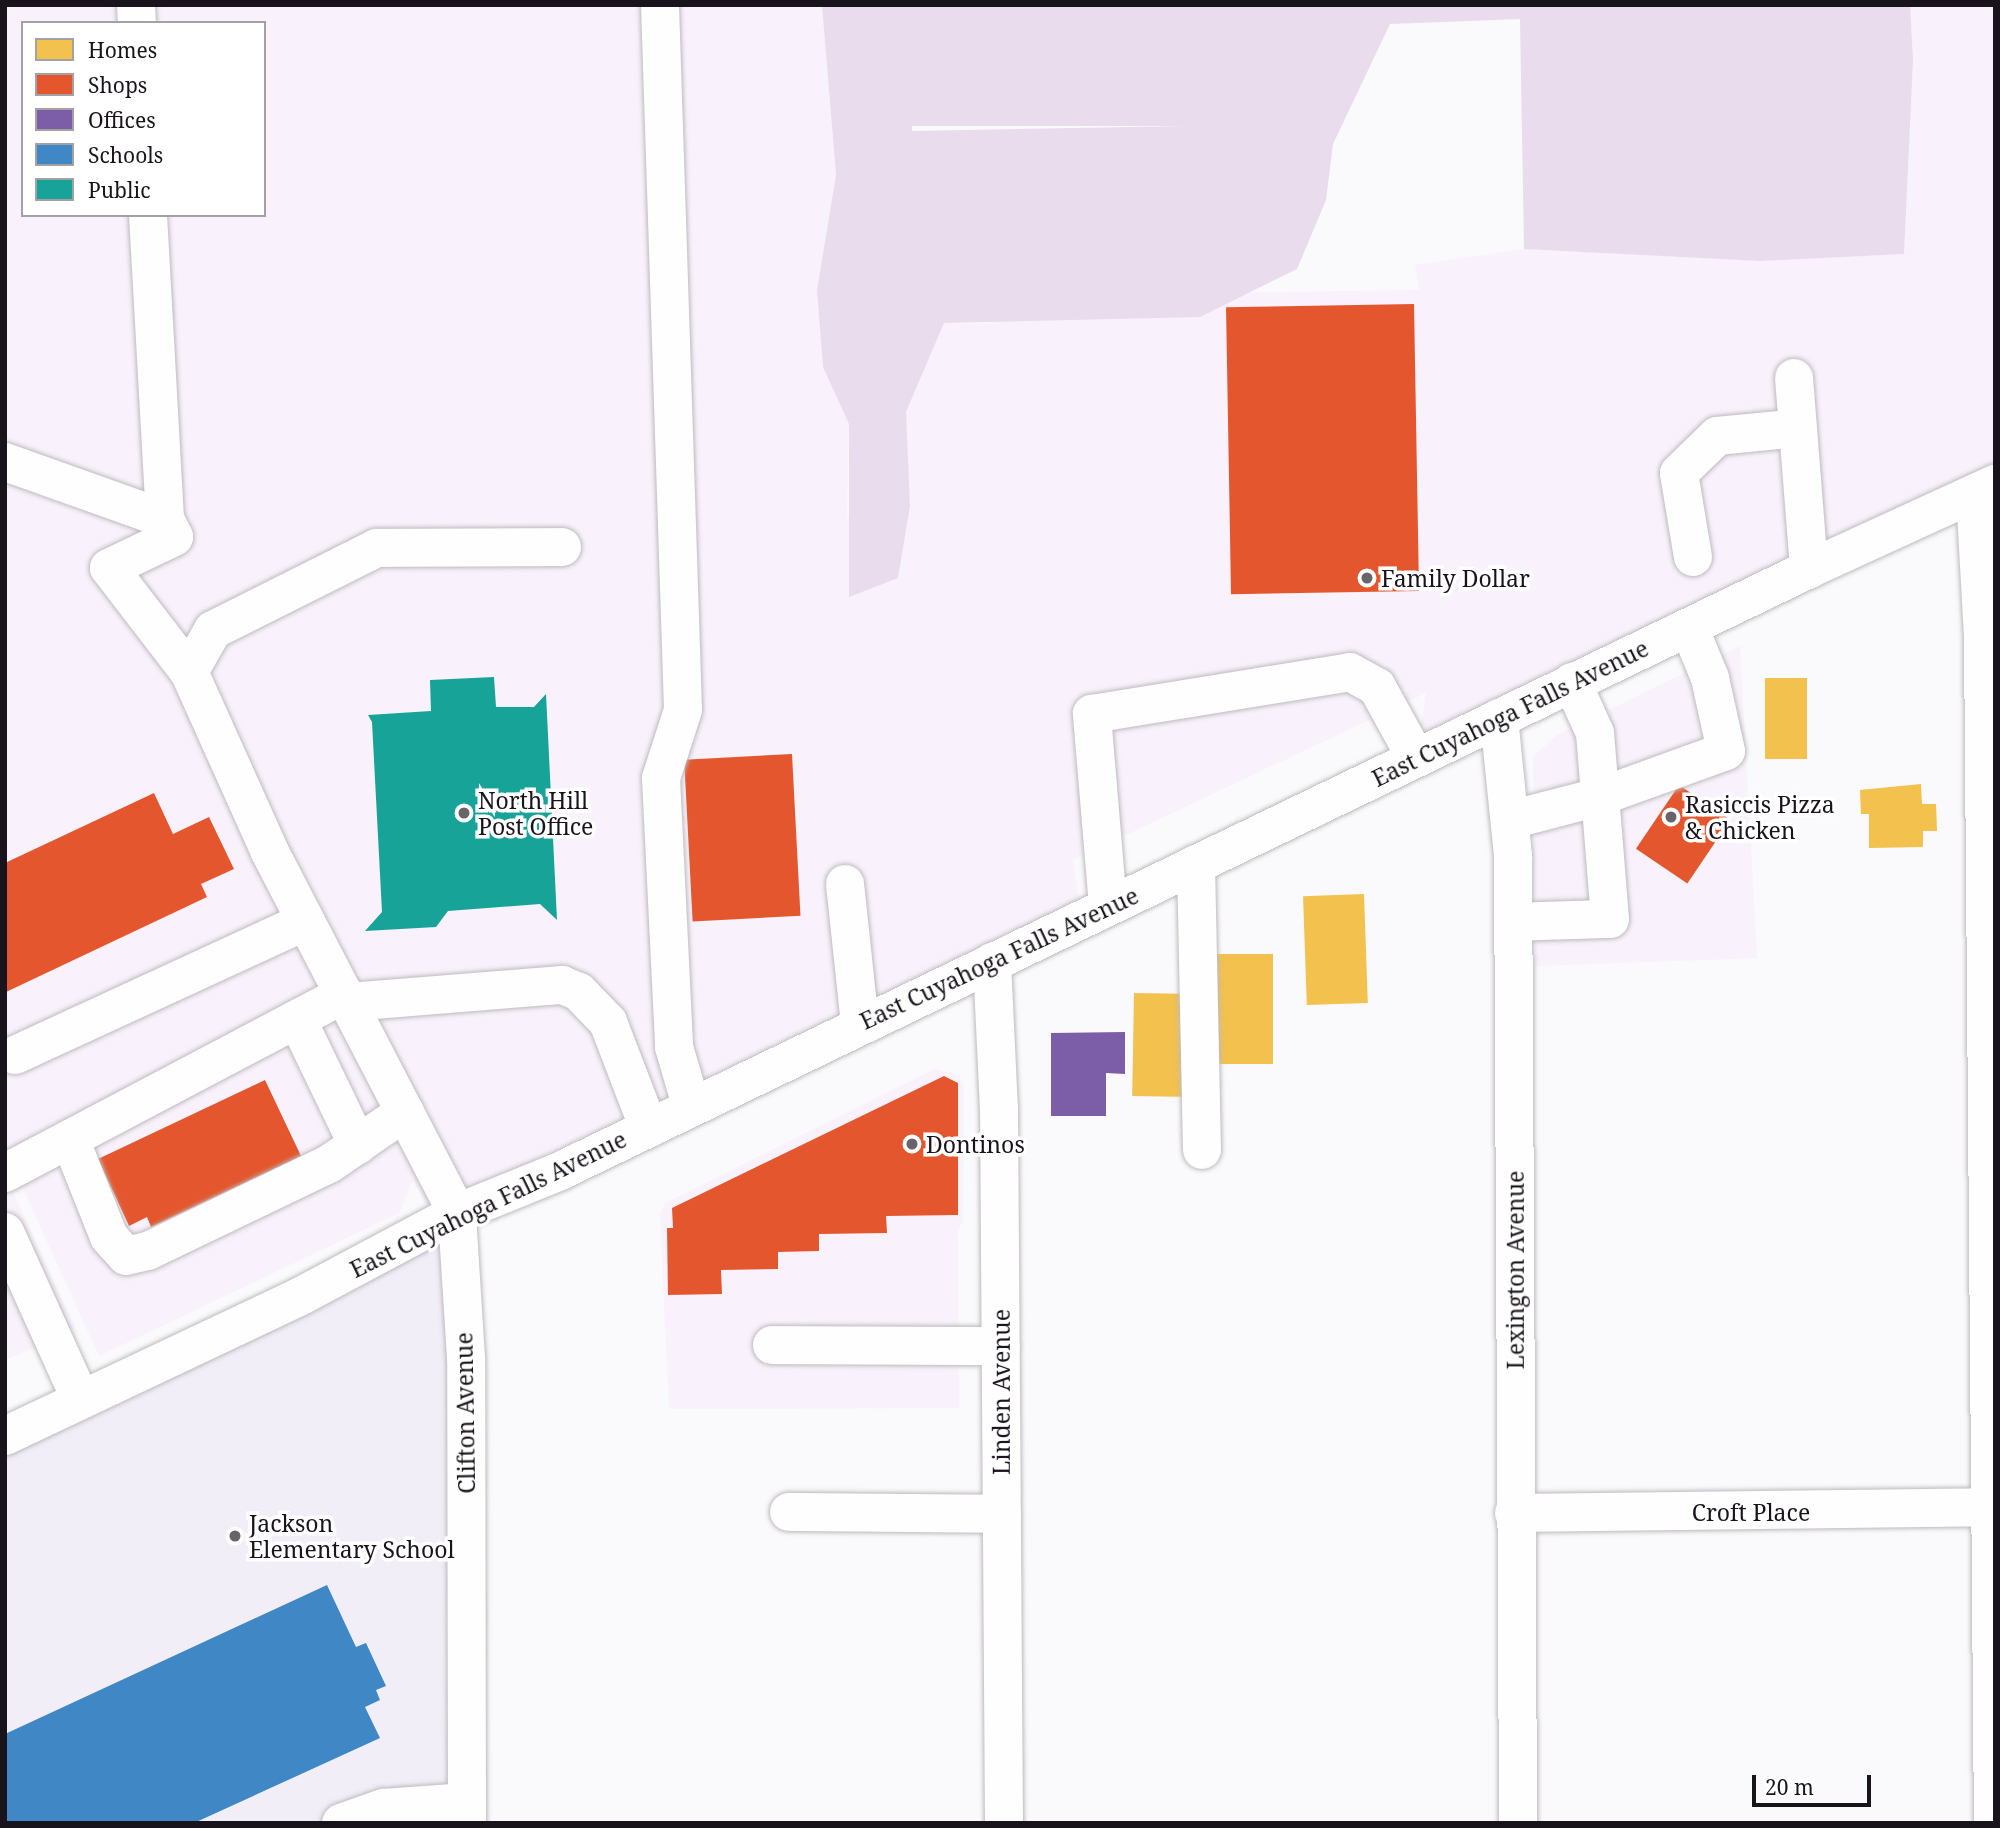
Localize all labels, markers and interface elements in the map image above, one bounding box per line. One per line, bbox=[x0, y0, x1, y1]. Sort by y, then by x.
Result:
legend bbox=[21, 21, 266, 217]
text: Homes bbox=[88, 36, 157, 64]
text: Shops bbox=[88, 71, 147, 99]
text: Offices bbox=[88, 106, 156, 134]
text: Schools bbox=[88, 141, 163, 169]
text: Public bbox=[88, 176, 150, 204]
place label: Family Dollar bbox=[1381, 564, 1530, 592]
marker: Family Dollar bbox=[1359, 570, 1375, 586]
street label: East Cuyahoga Falls Avenue bbox=[1367, 634, 1653, 792]
place label: North Hill Post Office bbox=[478, 786, 593, 840]
place label: Rasiccis Pizza & Chicken bbox=[1685, 790, 1835, 844]
marker: North Hill Post Office bbox=[456, 805, 472, 821]
marker: Rasiccis Pizza & Chicken bbox=[1663, 809, 1679, 825]
street label: East Cuyahoga Falls Avenue bbox=[855, 881, 1143, 1035]
street label: East Cuyahoga Falls Avenue bbox=[345, 1125, 631, 1283]
place label: Dontinos bbox=[926, 1130, 1025, 1158]
marker: Dontinos bbox=[904, 1136, 920, 1152]
street label: Lexington Avenue bbox=[1501, 1171, 1529, 1369]
street label: Linden Avenue bbox=[987, 1309, 1015, 1475]
street label: Clifton Avenue bbox=[450, 1332, 480, 1494]
street label: Croft Place bbox=[1692, 1498, 1810, 1526]
place label: Jackson Elementary School bbox=[249, 1509, 455, 1563]
marker: Jackson Elementary School bbox=[227, 1528, 243, 1544]
scale bar bbox=[1755, 1762, 1874, 1806]
text: 20 m bbox=[1765, 1773, 1814, 1801]

